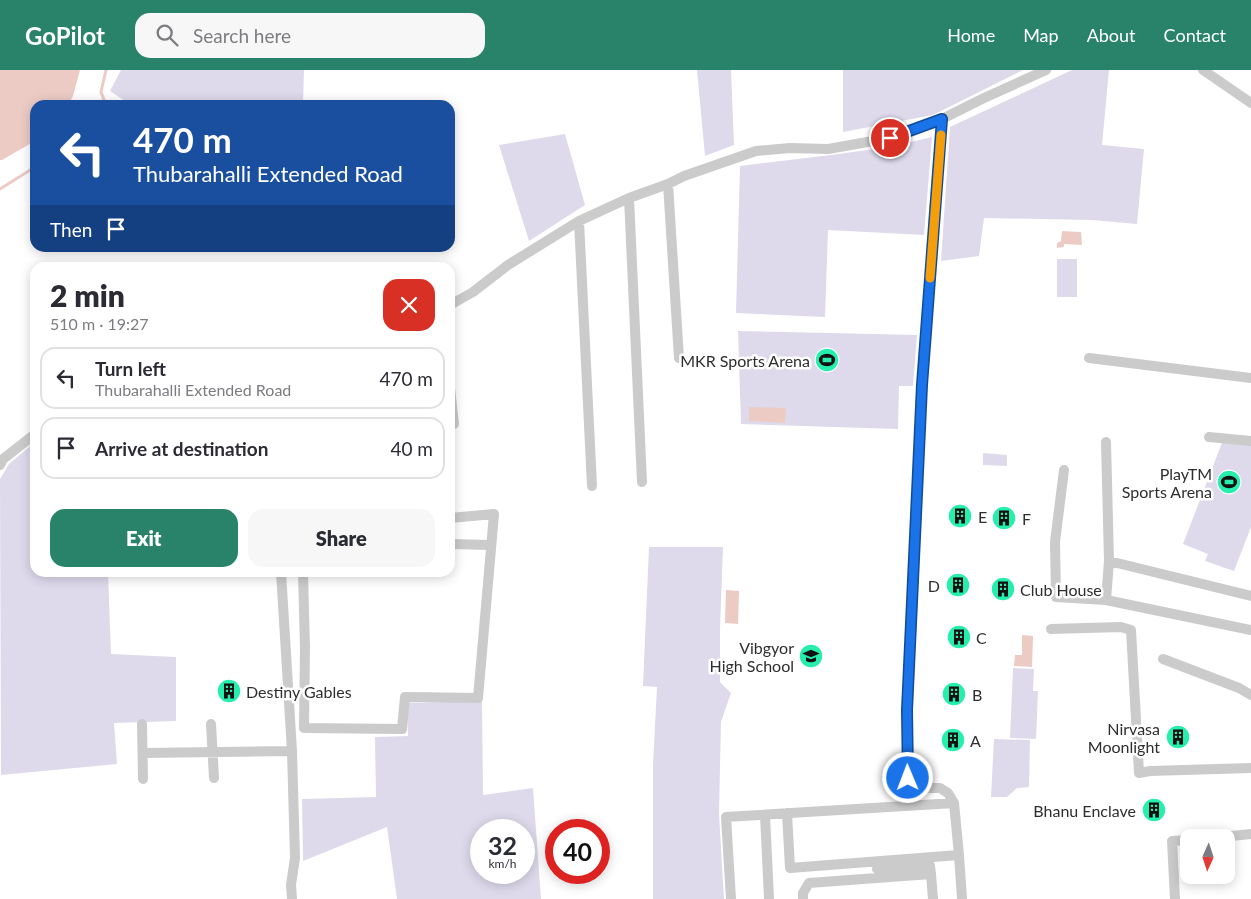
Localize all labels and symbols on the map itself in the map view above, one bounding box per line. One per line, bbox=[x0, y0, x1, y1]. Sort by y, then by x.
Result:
pin bbox=[869, 117, 911, 159]
sports icon: MKR Sports Arena bbox=[814, 347, 840, 373]
place label: MKR Sports Arena bbox=[680, 351, 810, 370]
place label: PlayTM Sports Arena bbox=[1122, 464, 1212, 501]
sports icon: PlayTM Sports Arena bbox=[1216, 469, 1242, 495]
building icon: E bbox=[947, 503, 973, 529]
building icon: F bbox=[991, 505, 1017, 531]
place label: E bbox=[978, 507, 987, 526]
place label: F bbox=[1022, 509, 1031, 528]
building icon: D bbox=[945, 572, 971, 598]
place label: D bbox=[928, 576, 940, 595]
building icon: Club House bbox=[990, 576, 1016, 602]
place label: Club House bbox=[1020, 580, 1102, 599]
building icon: C bbox=[946, 624, 972, 650]
place label: C bbox=[976, 628, 987, 647]
place label: Vibgyor High School bbox=[710, 638, 794, 675]
school or university icon: Vibgyor High School bbox=[798, 643, 824, 669]
building icon: Destiny Gables bbox=[216, 678, 242, 704]
building icon: B bbox=[941, 681, 967, 707]
place label: Destiny Gables bbox=[246, 682, 352, 701]
place label: B bbox=[972, 685, 982, 704]
place label: Nirvasa Moonlight bbox=[1088, 719, 1160, 756]
building icon: Nirvasa Moonlight bbox=[1165, 724, 1191, 750]
building icon: A bbox=[940, 727, 966, 753]
place label: A bbox=[970, 731, 981, 750]
position arrow bbox=[881, 751, 933, 803]
building icon: Bhanu Enclave bbox=[1141, 797, 1167, 823]
place label: Bhanu Enclave bbox=[1033, 801, 1136, 820]
speed limit sign: 40 bbox=[545, 819, 610, 884]
north arrow bbox=[1180, 829, 1235, 884]

